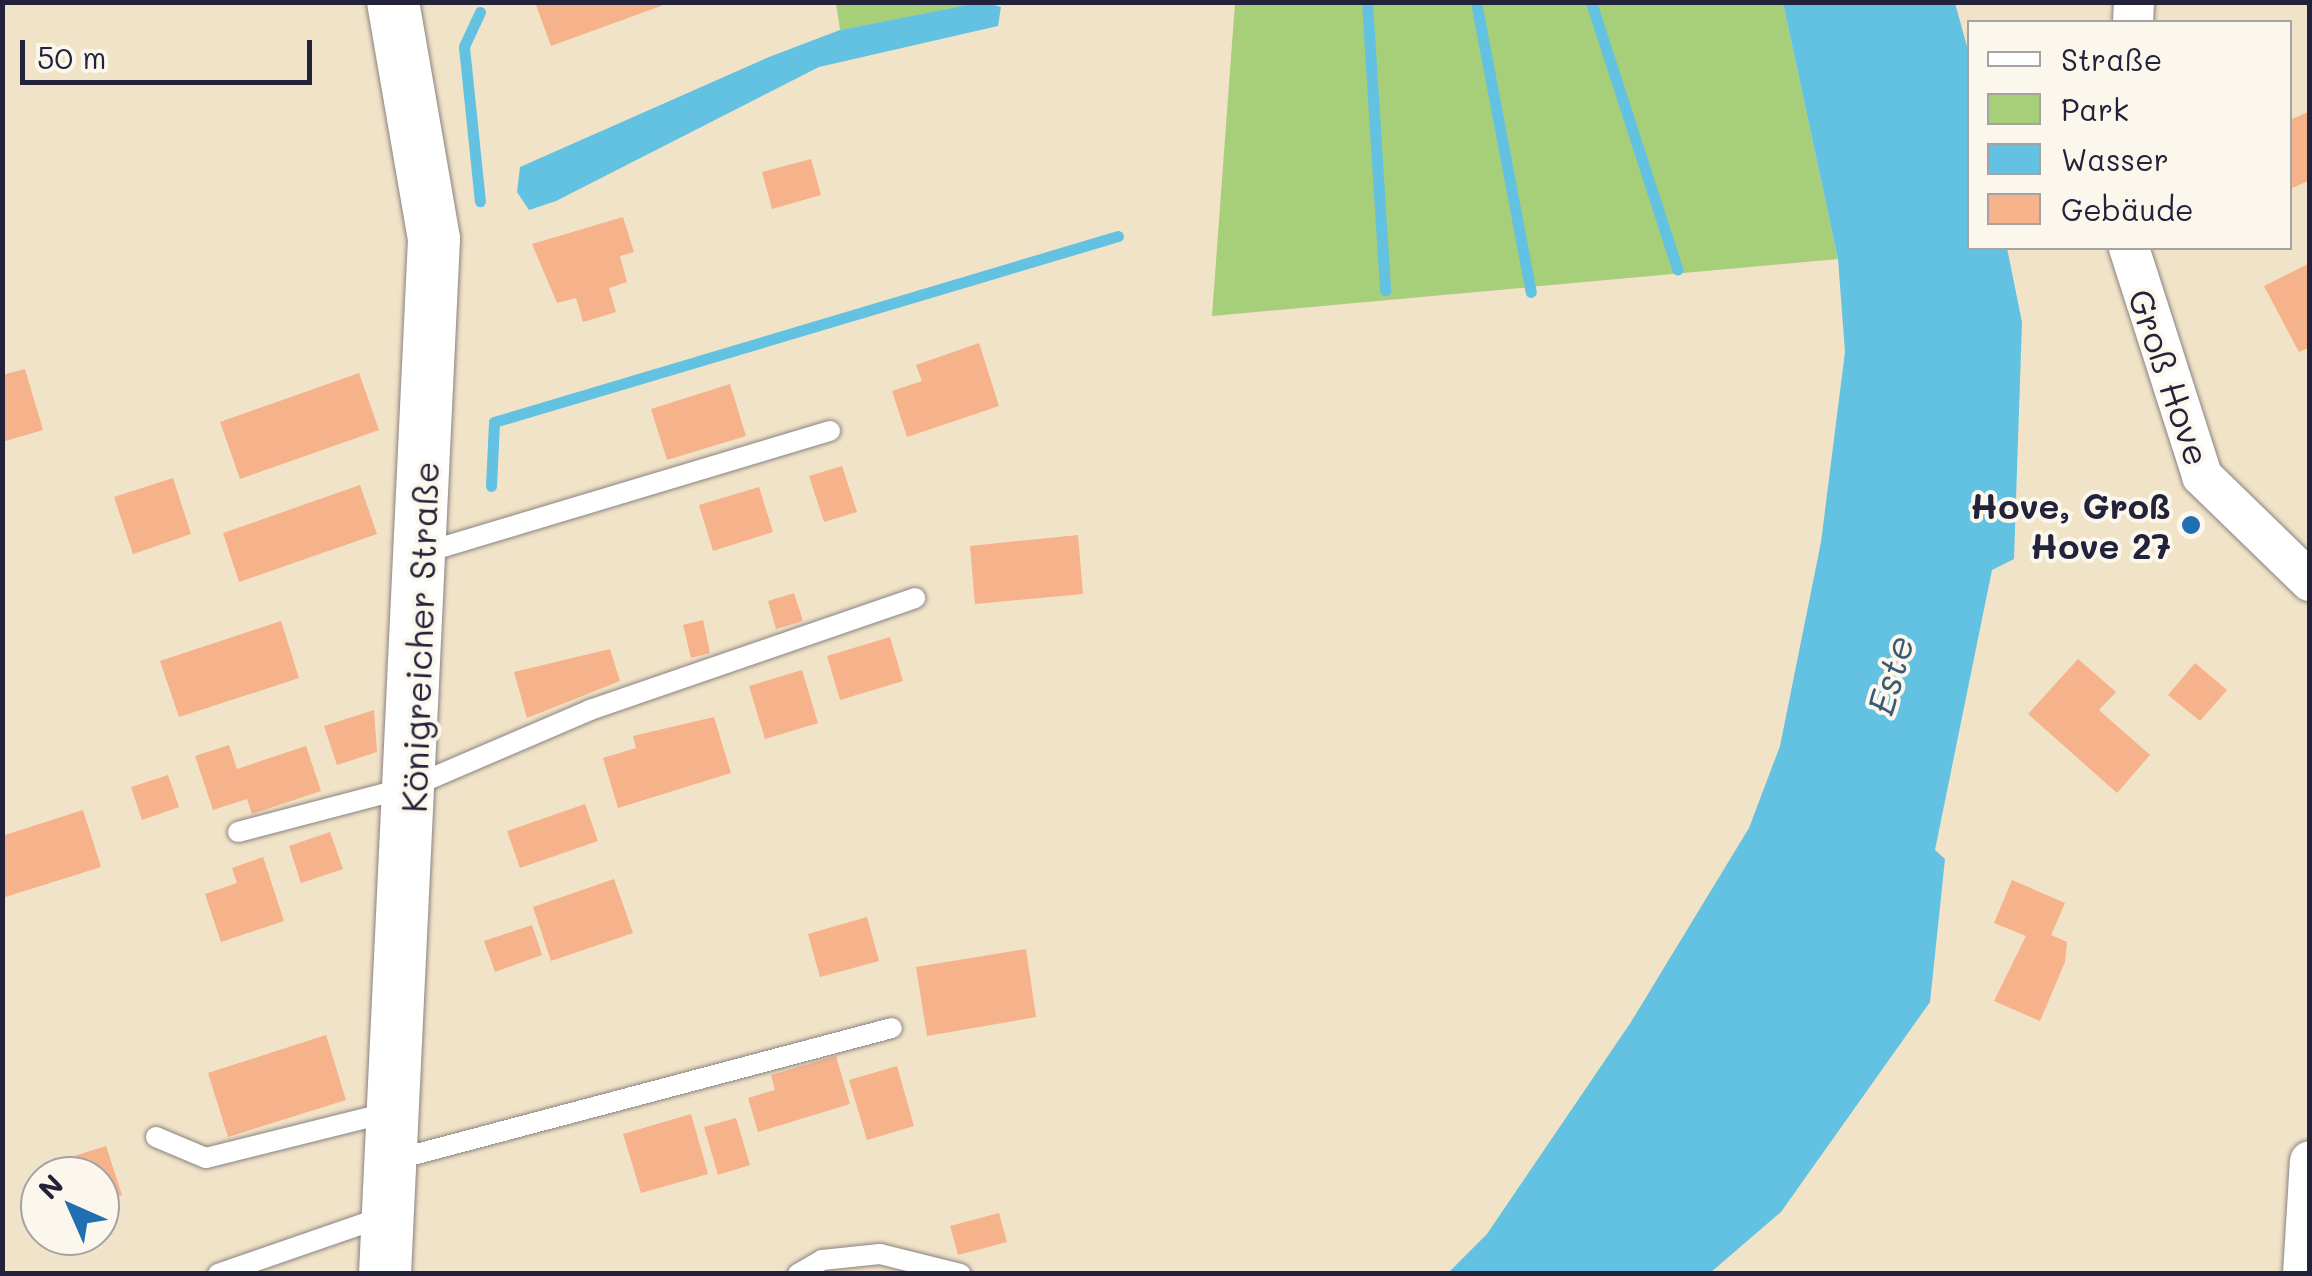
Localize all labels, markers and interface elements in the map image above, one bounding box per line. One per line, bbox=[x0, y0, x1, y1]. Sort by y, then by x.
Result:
scale bar bbox=[25, 20, 318, 82]
legend bbox=[1967, 20, 2292, 250]
text: 50 m bbox=[37, 37, 107, 77]
text: Straße bbox=[2061, 39, 2162, 79]
text: Park bbox=[2061, 89, 2129, 129]
text: Wasser bbox=[2061, 139, 2169, 179]
text: Gebäude bbox=[2061, 189, 2194, 229]
street label: Groß Hove bbox=[2120, 283, 2220, 471]
street label: Königreicher Straße bbox=[392, 461, 446, 813]
place label: Hove, Groß Hove 27 bbox=[1970, 484, 2171, 566]
marker: Hove, Groß Hove 27 bbox=[2180, 514, 2202, 536]
water label: Este bbox=[1857, 630, 1923, 720]
north arrow bbox=[20, 1156, 120, 1256]
text: N bbox=[30, 1166, 70, 1206]

